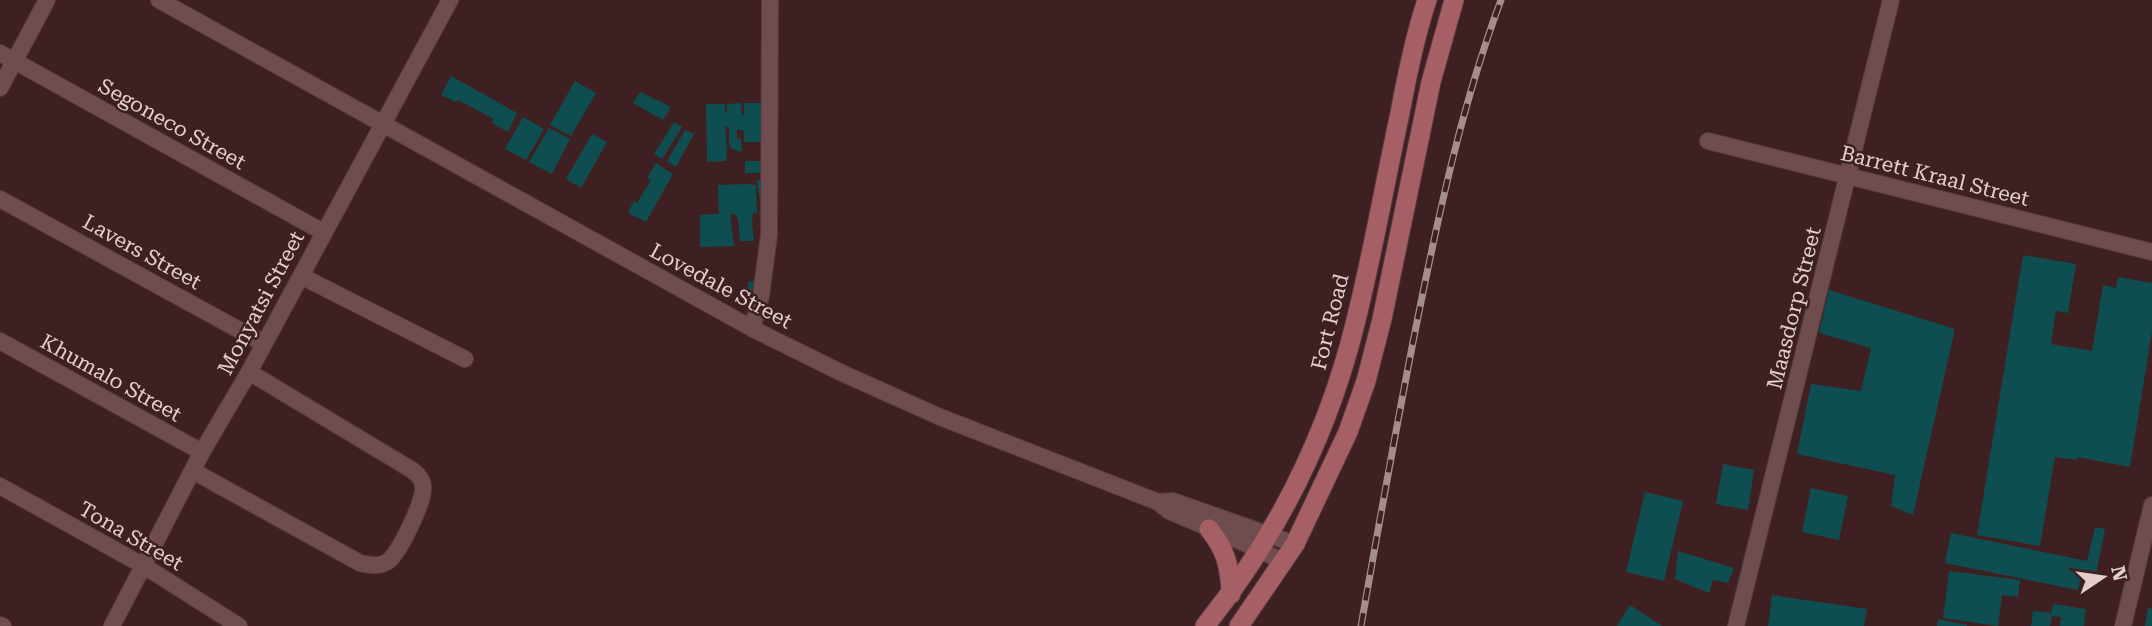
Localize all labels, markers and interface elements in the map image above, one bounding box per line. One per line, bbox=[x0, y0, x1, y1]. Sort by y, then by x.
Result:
street label: Segoneco Street bbox=[94, 74, 250, 174]
street label: Barrett Kraal Street bbox=[1838, 141, 2032, 211]
street label: Lavers Street bbox=[79, 210, 205, 294]
street label: Maasdorp Street bbox=[1762, 224, 1826, 392]
street label: Monyatsi Street bbox=[213, 227, 309, 379]
street label: Lovedale Street bbox=[646, 238, 796, 334]
street label: Fort Road bbox=[1306, 271, 1354, 373]
street label: Khumalo Street bbox=[36, 329, 186, 427]
street label: Tona Street bbox=[75, 497, 187, 575]
north arrow bbox=[2068, 542, 2138, 612]
text: N bbox=[2106, 564, 2132, 583]

